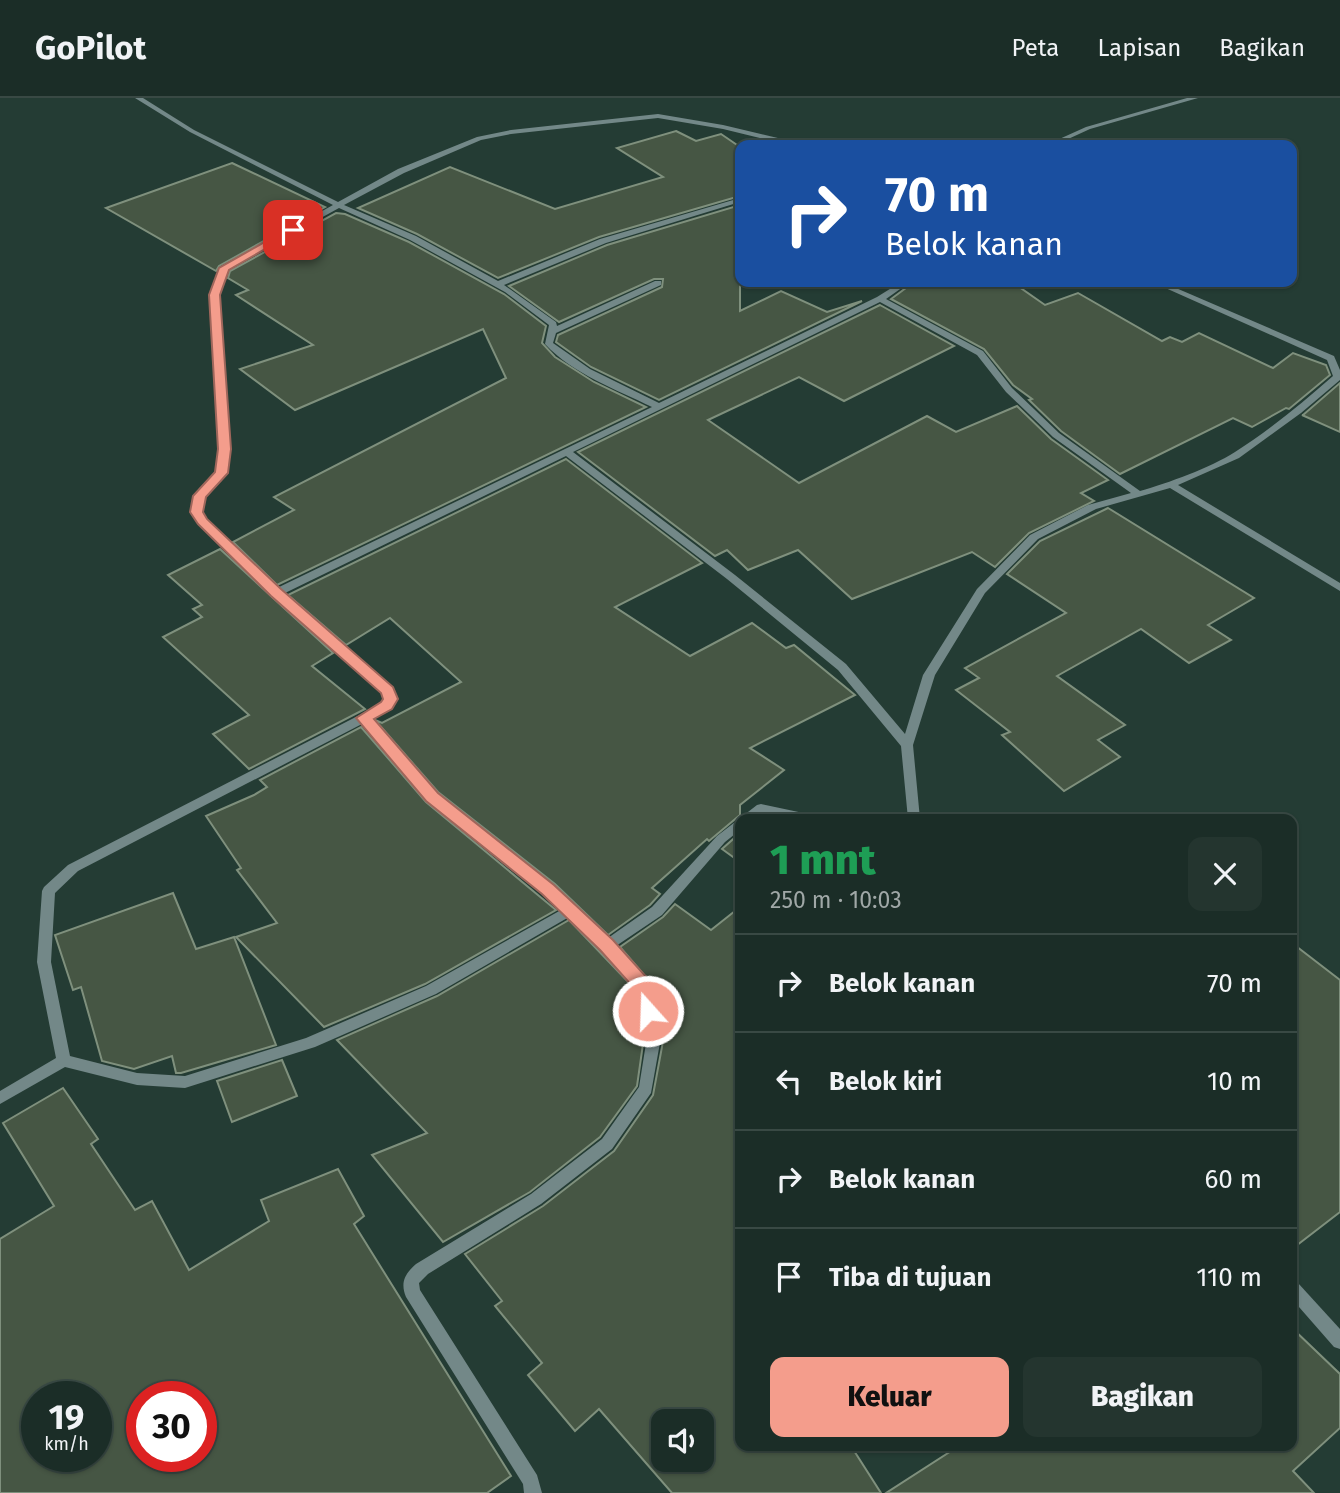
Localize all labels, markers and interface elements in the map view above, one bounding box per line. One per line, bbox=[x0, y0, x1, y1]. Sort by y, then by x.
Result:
text: GoPilot bbox=[35, 28, 146, 68]
text: Peta bbox=[1012, 34, 1059, 62]
text: Lapisan bbox=[1097, 34, 1181, 62]
text: Bagikan bbox=[1219, 34, 1305, 62]
text: 70 m bbox=[885, 165, 989, 224]
icon: right bbox=[770, 168, 861, 259]
pin bbox=[263, 200, 323, 260]
icon: arrive bbox=[274, 211, 312, 249]
text: Belok kanan bbox=[885, 225, 1063, 263]
text: 1 mnt bbox=[770, 835, 875, 885]
button: close bbox=[1188, 837, 1262, 911]
text: 250 m · 10:03 bbox=[770, 886, 902, 914]
icon: right bbox=[770, 964, 808, 1002]
text: Belok kanan bbox=[829, 968, 975, 999]
text: 70 m bbox=[1207, 968, 1262, 999]
position arrow bbox=[611, 974, 685, 1048]
icon: left bbox=[770, 1062, 808, 1100]
text: Belok kiri bbox=[829, 1066, 942, 1097]
text: 10 m bbox=[1207, 1066, 1262, 1097]
icon: right bbox=[770, 1160, 808, 1198]
text: Belok kanan bbox=[829, 1164, 975, 1195]
text: 60 m bbox=[1204, 1164, 1262, 1195]
icon: arrive bbox=[770, 1258, 808, 1296]
text: Tiba di tujuan bbox=[829, 1262, 991, 1293]
text: 110 m bbox=[1196, 1262, 1262, 1293]
button: Keluar bbox=[770, 1357, 1009, 1437]
button: Bagikan bbox=[1023, 1357, 1262, 1437]
speed limit sign: 30 bbox=[126, 1381, 217, 1472]
text: 19 bbox=[49, 1396, 84, 1438]
map controls bbox=[651, 1409, 714, 1472]
button: sound bbox=[651, 1409, 714, 1472]
text: km/h bbox=[44, 1433, 89, 1455]

